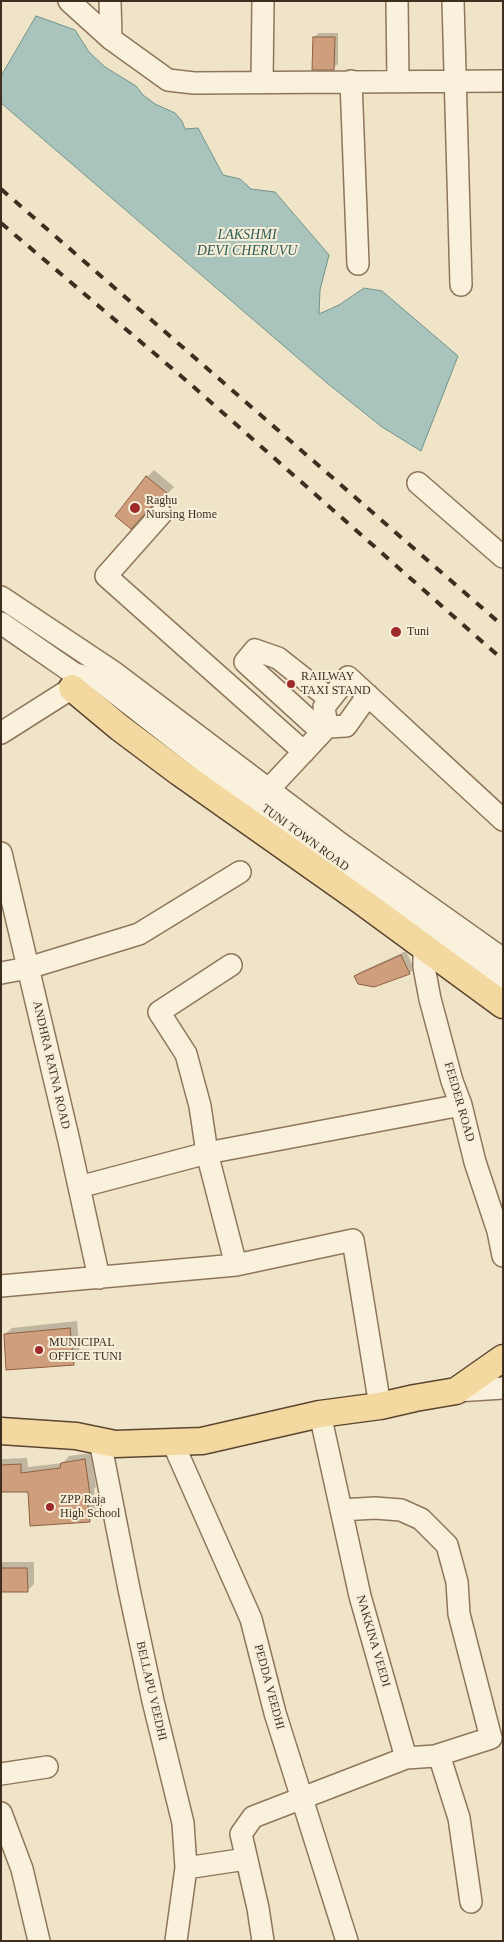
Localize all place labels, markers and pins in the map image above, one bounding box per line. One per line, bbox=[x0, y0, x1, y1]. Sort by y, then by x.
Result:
place label: Raghu Nursing Home bbox=[146, 494, 217, 522]
marker: Raghu Nursing Home bbox=[128, 501, 142, 515]
marker: Tuni bbox=[389, 625, 403, 639]
place label: Tuni bbox=[407, 625, 429, 639]
place label: RAILWAY TAXI STAND bbox=[301, 670, 371, 698]
marker: RAILWAY TAXI STAND bbox=[285, 678, 297, 690]
place label: MUNICIPAL OFFICE TUNI bbox=[49, 1336, 122, 1364]
marker: MUNICIPAL OFFICE TUNI bbox=[33, 1344, 45, 1356]
place label: ZPP Raja High School bbox=[60, 1493, 120, 1521]
marker: ZPP Raja High School bbox=[44, 1501, 56, 1513]

